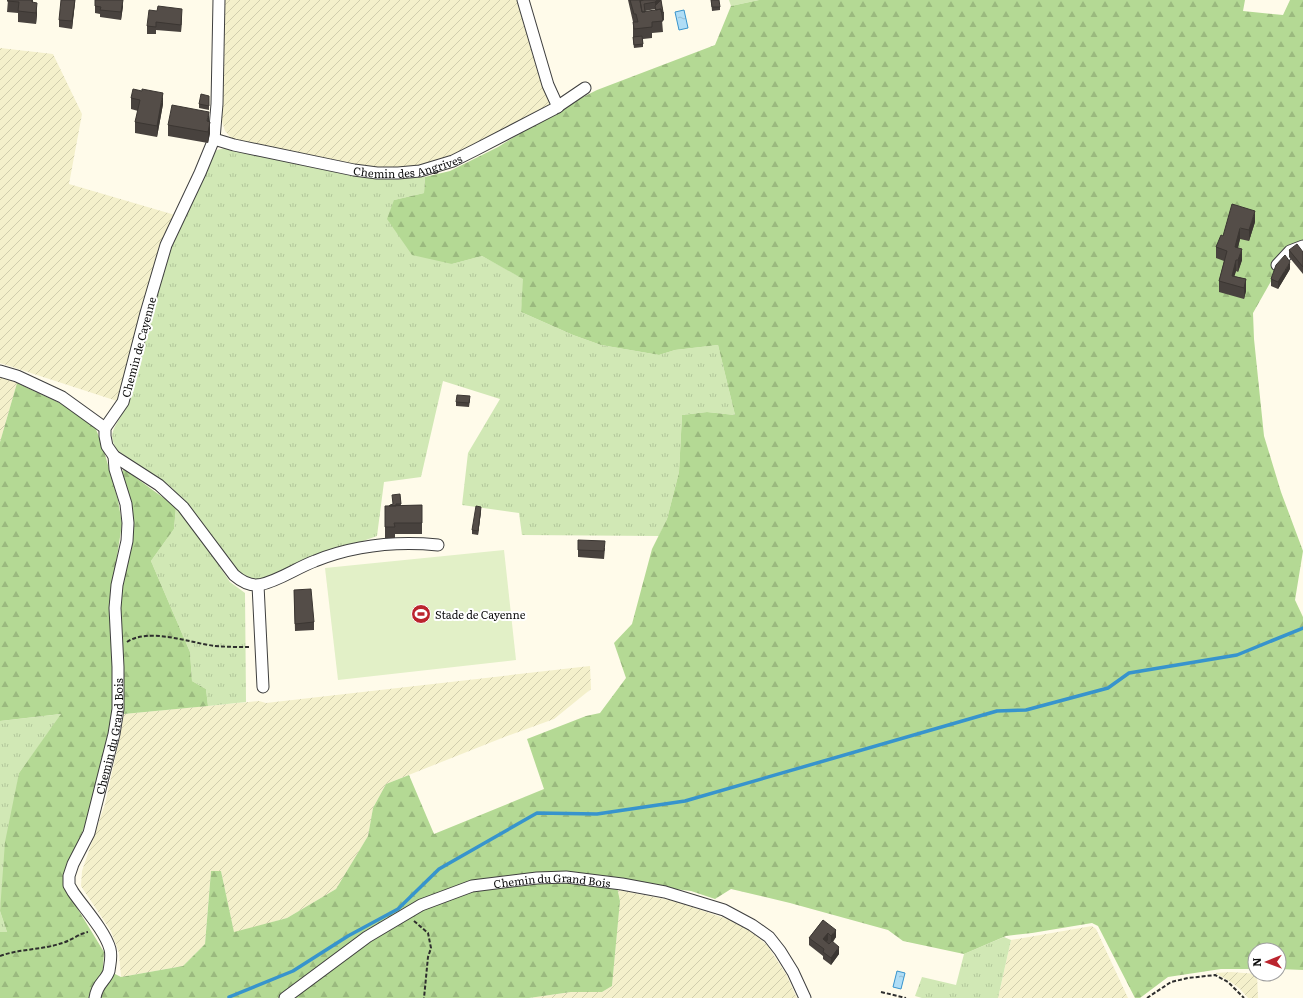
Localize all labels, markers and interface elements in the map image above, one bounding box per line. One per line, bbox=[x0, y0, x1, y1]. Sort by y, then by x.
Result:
street label: Chemin des Angrives bbox=[352, 150, 465, 181]
street label: Chemin de Cayenne bbox=[117, 295, 159, 399]
sports icon: Stade de Cayenne bbox=[410, 603, 432, 625]
place label: Stade de Cayenne bbox=[435, 606, 526, 622]
street label: Chemin du Grand Bois bbox=[91, 678, 126, 796]
street label: Chemin du Grand Bois bbox=[493, 869, 612, 891]
north arrow bbox=[1247, 942, 1287, 982]
text: N bbox=[1248, 957, 1264, 967]

